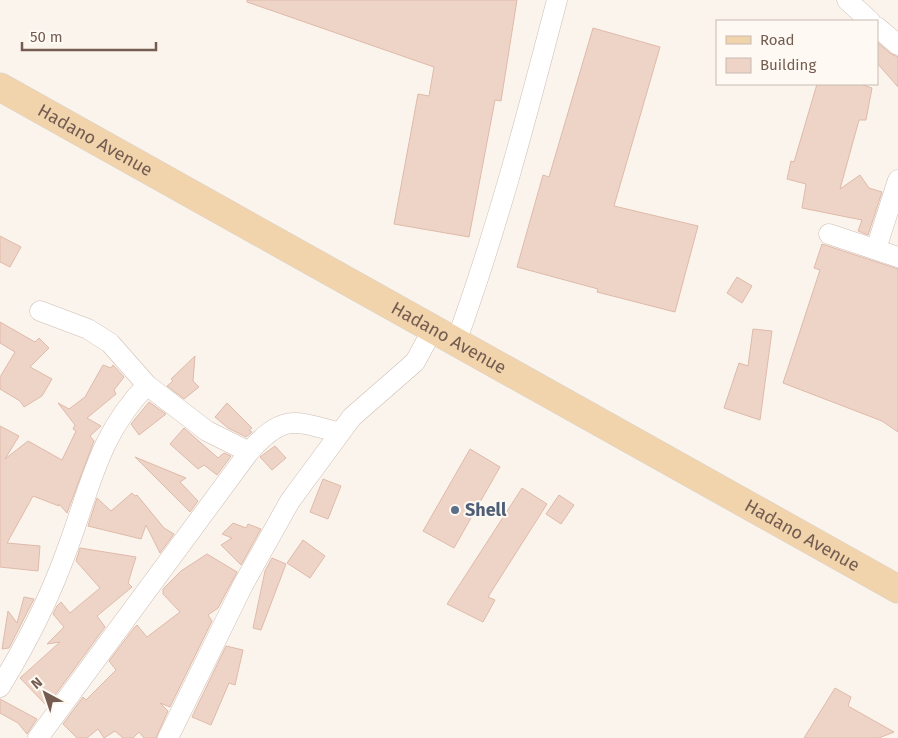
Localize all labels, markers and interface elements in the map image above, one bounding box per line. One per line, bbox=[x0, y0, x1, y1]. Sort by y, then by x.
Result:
scale bar bbox=[22, 20, 156, 52]
legend bbox=[716, 20, 878, 85]
text: 50 m bbox=[30, 28, 63, 46]
text: Road bbox=[760, 31, 795, 49]
text: Building bbox=[760, 56, 816, 74]
street label: Hadano Avenue bbox=[34, 99, 156, 181]
street label: Hadano Avenue bbox=[387, 297, 510, 379]
street label: Hadano Avenue bbox=[741, 495, 864, 576]
place label: Shell bbox=[465, 499, 507, 521]
marker: Shell bbox=[449, 504, 461, 516]
north arrow bbox=[20, 668, 70, 718]
text: N bbox=[28, 674, 46, 693]

